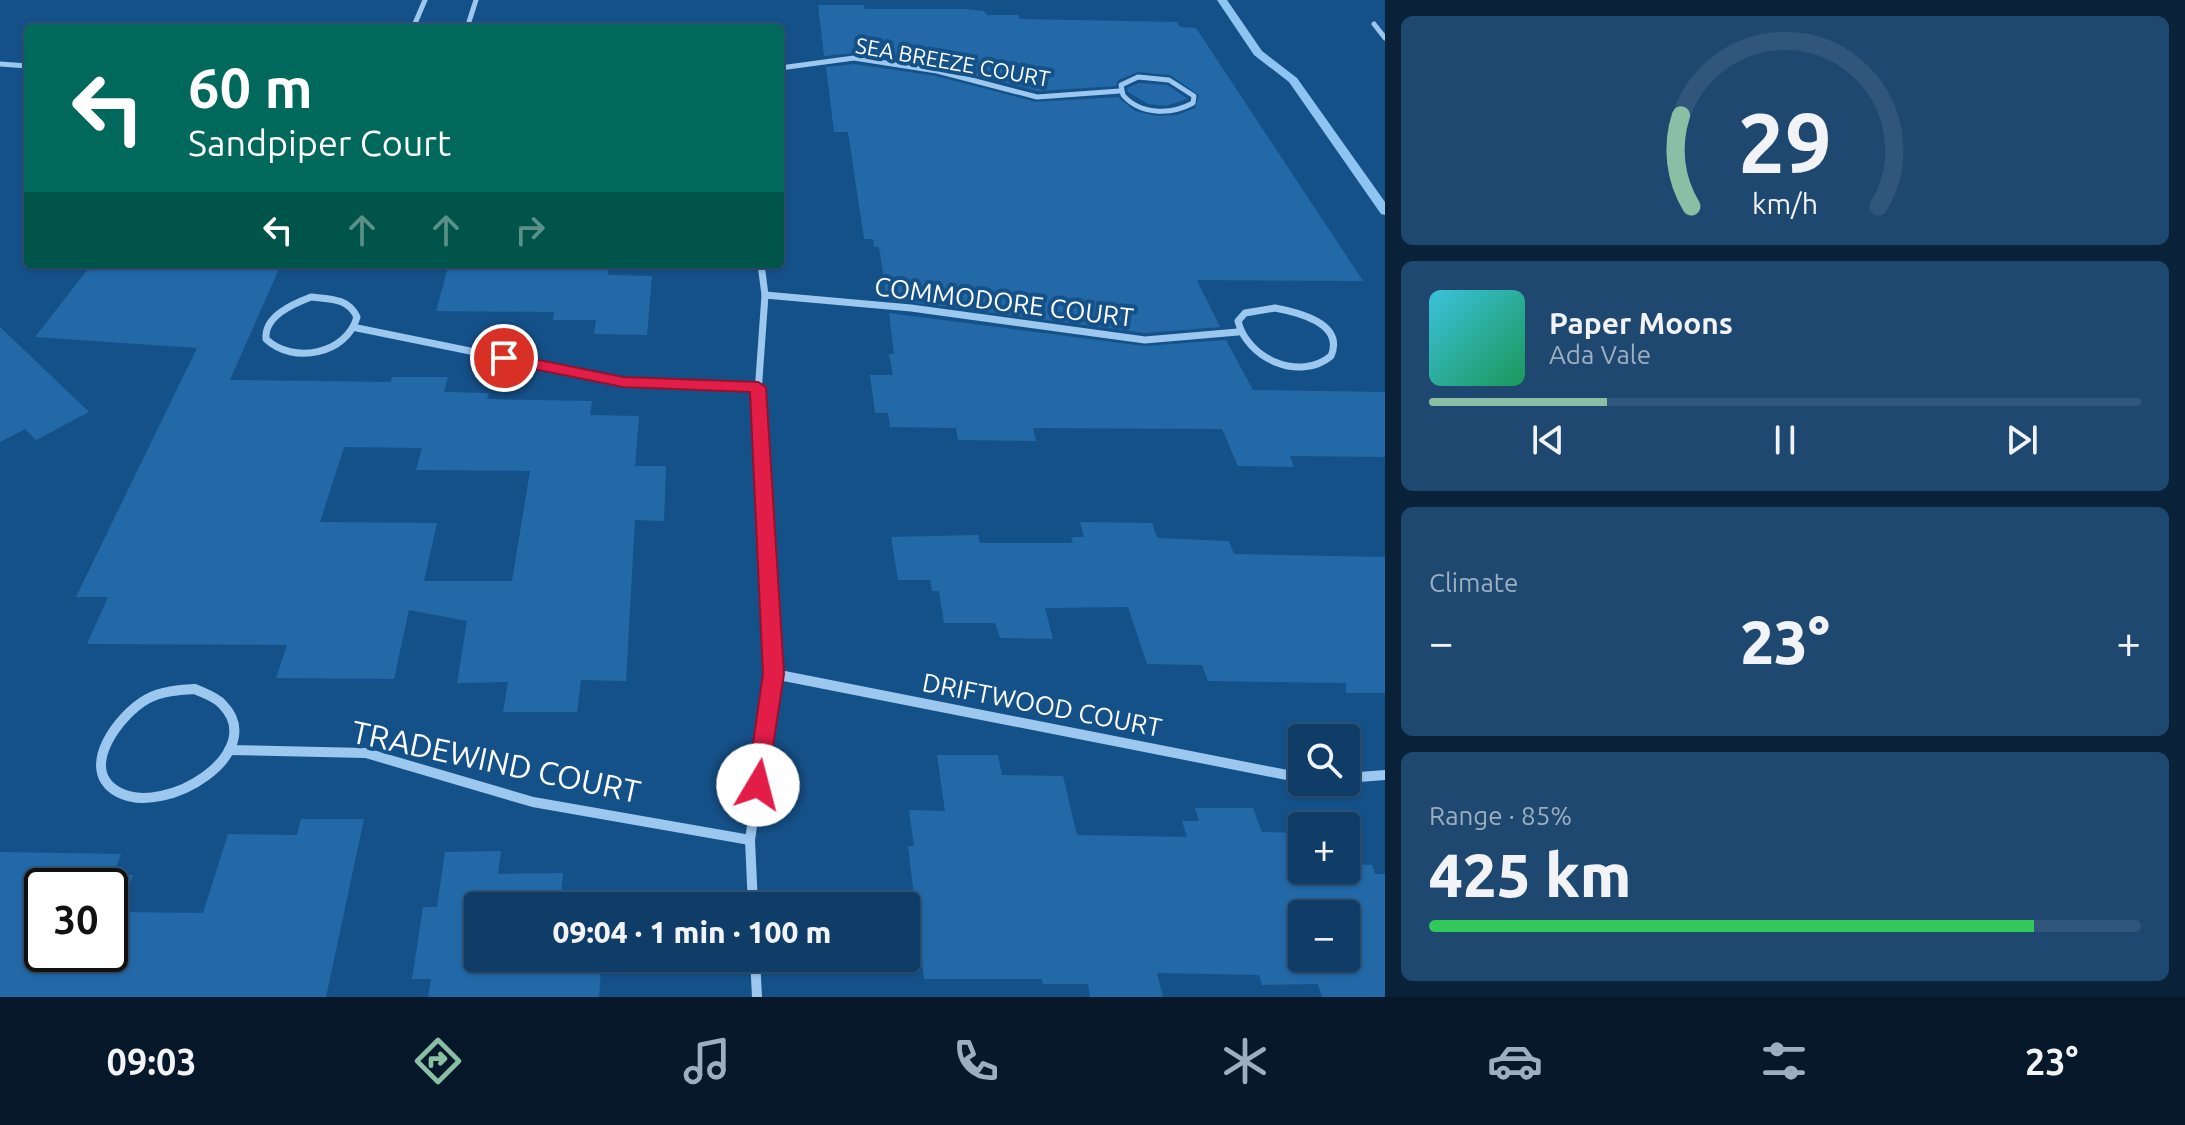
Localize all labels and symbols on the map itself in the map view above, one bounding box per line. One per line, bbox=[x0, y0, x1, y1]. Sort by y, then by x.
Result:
street label: SEA BREEZE COURT bbox=[854, 32, 1052, 91]
street label: COMMODORE COURT bbox=[873, 271, 1135, 332]
pin bbox=[470, 324, 538, 392]
street label: DRIFTWOOD COURT bbox=[920, 667, 1164, 742]
street label: TRADEWIND COURT bbox=[349, 713, 644, 809]
position arrow bbox=[716, 743, 800, 827]
speed limit sign: 30 bbox=[24, 868, 128, 972]

